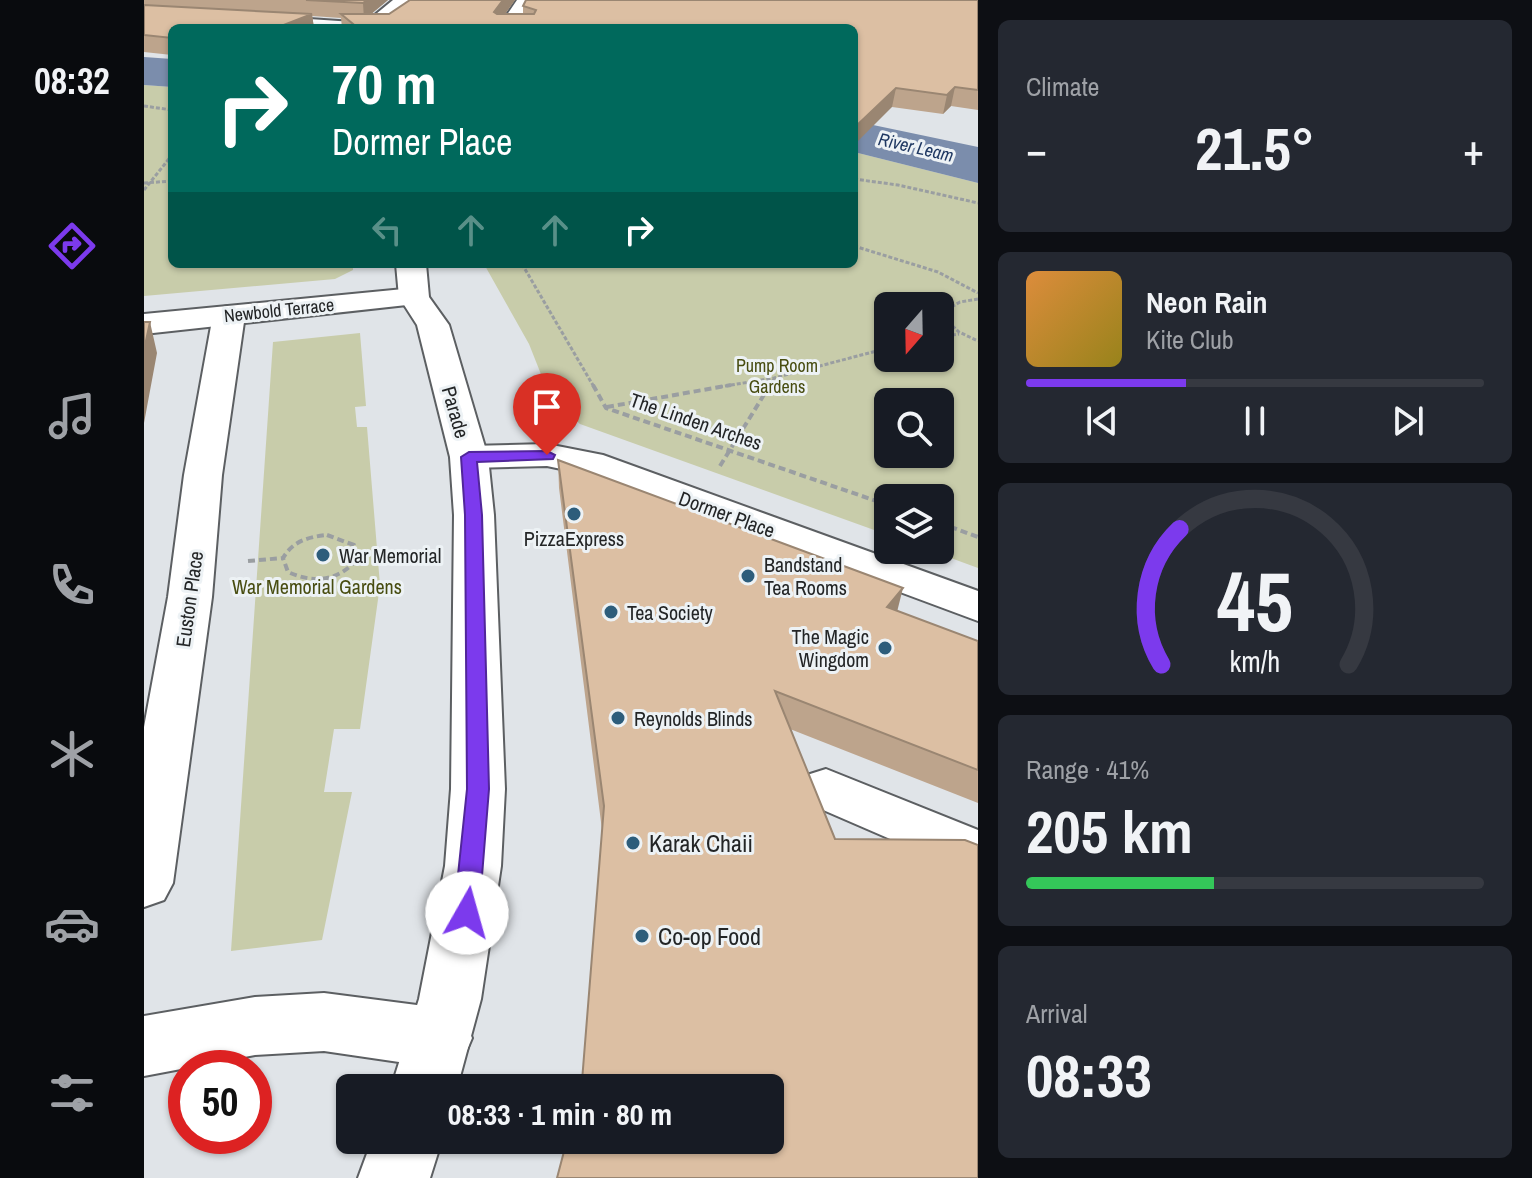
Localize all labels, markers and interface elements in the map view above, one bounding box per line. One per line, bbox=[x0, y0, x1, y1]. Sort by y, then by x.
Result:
text: 70 m bbox=[332, 46, 437, 121]
icon: right bbox=[200, 56, 304, 160]
text: 08:32 bbox=[34, 57, 110, 105]
text: Climate bbox=[1026, 69, 1099, 104]
text: 21.5° bbox=[1195, 108, 1315, 189]
text: Dormer Place bbox=[332, 118, 512, 166]
text: − bbox=[1026, 119, 1047, 179]
text: + bbox=[1463, 119, 1484, 179]
water label: River Leam bbox=[876, 126, 956, 168]
icon: left bbox=[365, 208, 409, 252]
icon: ahead bbox=[449, 208, 493, 252]
icon: ahead bbox=[533, 208, 577, 252]
icon: right bbox=[617, 208, 661, 252]
icon: directions bbox=[44, 218, 100, 274]
text: Neon Rain bbox=[1146, 282, 1268, 322]
street label: Newbold Terrace bbox=[223, 292, 335, 328]
north arrow bbox=[874, 292, 954, 372]
map controls bbox=[874, 292, 954, 564]
text: Kite Club bbox=[1146, 322, 1234, 357]
park label: Pump Room Gardens bbox=[736, 353, 818, 399]
pin bbox=[513, 373, 581, 455]
street label: Parade bbox=[436, 383, 476, 441]
icon: arrive bbox=[525, 385, 569, 429]
street label: The Linden Arches bbox=[627, 386, 765, 456]
icon: music bbox=[44, 388, 100, 444]
button: search bbox=[874, 388, 954, 468]
icon: previous bbox=[1080, 399, 1124, 443]
icon: pause bbox=[1233, 399, 1277, 443]
icon: next bbox=[1386, 399, 1430, 443]
street label: Dormer Place bbox=[675, 484, 779, 544]
button: layers bbox=[874, 484, 954, 564]
marker: PizzaExpress bbox=[565, 505, 583, 523]
place label: PizzaExpress bbox=[524, 525, 624, 552]
place label: War Memorial bbox=[339, 542, 441, 569]
text: 45 bbox=[1217, 545, 1293, 657]
marker: War Memorial bbox=[314, 546, 332, 564]
street label: Euston Place bbox=[169, 549, 209, 649]
place label: Bandstand Tea Rooms bbox=[764, 551, 847, 601]
icon: phone bbox=[44, 557, 100, 613]
marker: Bandstand Tea Rooms bbox=[739, 567, 757, 585]
park label: War Memorial Gardens bbox=[232, 573, 402, 600]
place label: Tea Society bbox=[627, 599, 713, 626]
marker: Tea Society bbox=[602, 603, 620, 621]
place label: The Magic Wingdom bbox=[792, 623, 869, 673]
marker: The Magic Wingdom bbox=[876, 639, 894, 657]
text: km/h bbox=[1230, 642, 1280, 681]
place label: Reynolds Blinds bbox=[634, 705, 753, 732]
marker: Reynolds Blinds bbox=[609, 709, 627, 727]
icon: climate bbox=[44, 726, 100, 782]
text: Range · 41% bbox=[1026, 752, 1149, 787]
text: 205 km bbox=[1026, 791, 1193, 872]
place label: Karak Chaii bbox=[649, 827, 753, 859]
marker: Karak Chaii bbox=[624, 834, 642, 852]
position arrow bbox=[425, 871, 509, 955]
icon: car bbox=[44, 896, 100, 952]
place label: Co-op Food bbox=[658, 920, 761, 952]
marker: Co-op Food bbox=[633, 927, 651, 945]
text: Arrival bbox=[1026, 996, 1088, 1031]
text: 08:33 bbox=[1026, 1035, 1152, 1116]
speed limit sign: 50 bbox=[168, 1050, 272, 1154]
icon: filters bbox=[44, 1065, 100, 1121]
text: 08:33 · 1 min · 80 m bbox=[448, 1094, 672, 1134]

